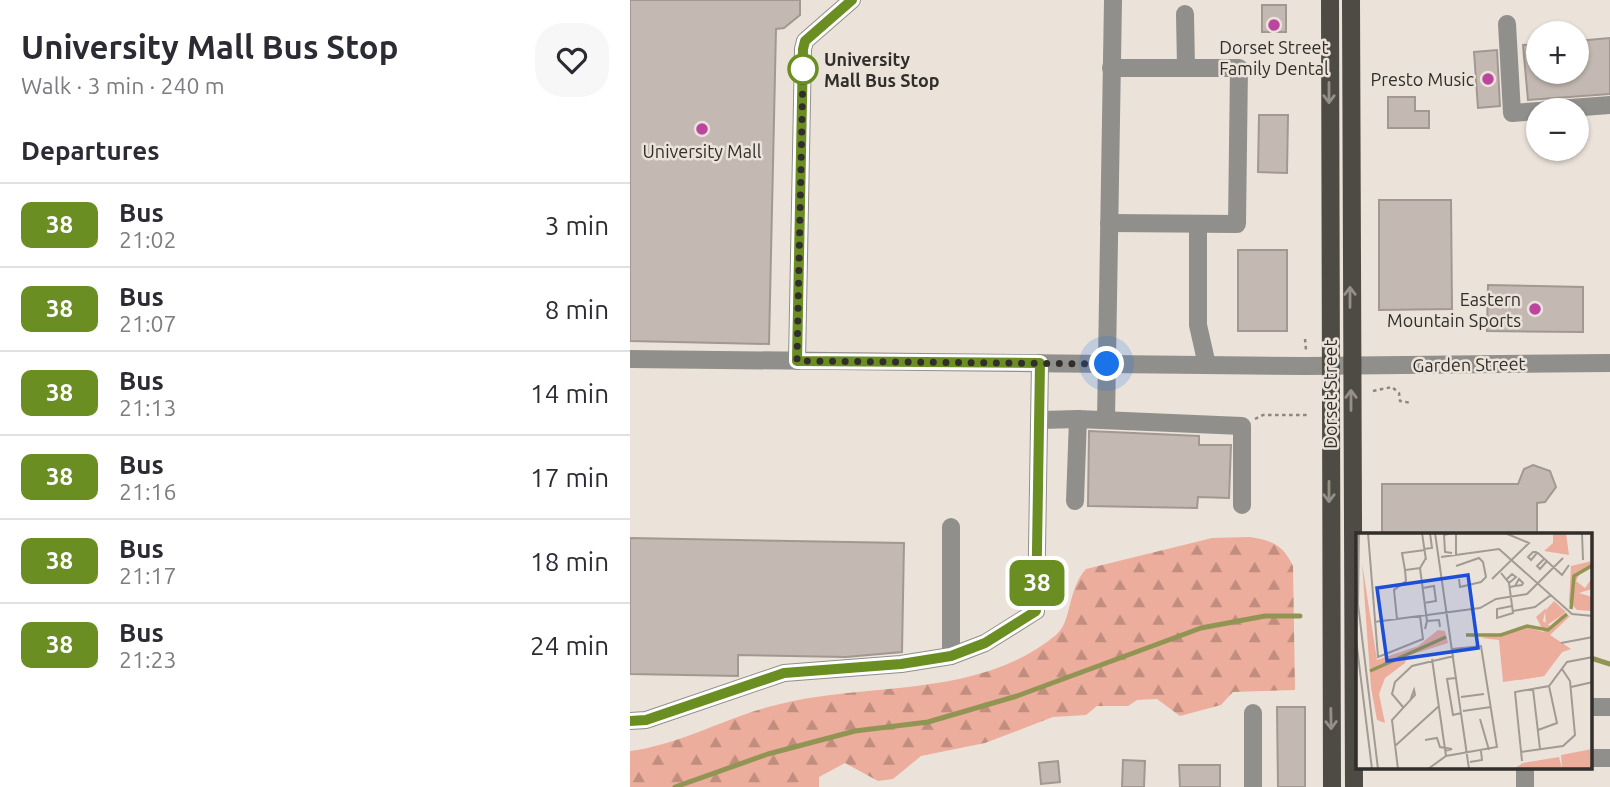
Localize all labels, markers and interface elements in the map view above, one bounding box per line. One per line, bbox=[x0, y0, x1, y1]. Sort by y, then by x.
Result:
marker: Dorset Street Family Dental bbox=[1266, 17, 1282, 33]
map controls bbox=[1526, 21, 1589, 161]
button: + bbox=[1526, 21, 1589, 84]
button: heart bbox=[535, 23, 609, 97]
text: University Mall Bus Stop bbox=[21, 28, 398, 65]
place label: Dorset Street Family Dental bbox=[1219, 37, 1329, 78]
place label: University Mall Bus Stop bbox=[824, 49, 940, 90]
marker: University Mall Bus Stop bbox=[788, 54, 818, 84]
place label: Presto Music bbox=[1371, 69, 1474, 89]
marker: Presto Music bbox=[1480, 71, 1496, 87]
text: Walk · 3 min · 240 m bbox=[21, 73, 225, 98]
one-way arrow bbox=[1322, 81, 1336, 104]
button: − bbox=[1526, 98, 1589, 161]
marker: University Mall bbox=[694, 121, 710, 137]
text: Departures bbox=[21, 136, 159, 165]
place label: University Mall bbox=[643, 141, 762, 161]
text: Bus bbox=[119, 198, 164, 227]
text: 38 bbox=[46, 211, 73, 238]
text: 3 min bbox=[545, 211, 609, 240]
text: 21:02 bbox=[119, 227, 177, 252]
text: Bus bbox=[119, 282, 164, 311]
one-way arrow bbox=[1343, 286, 1357, 309]
place label: Eastern Mountain Sports bbox=[1387, 289, 1521, 330]
text: 38 bbox=[46, 295, 73, 322]
text: 8 min bbox=[545, 295, 609, 324]
marker: Eastern Mountain Sports bbox=[1527, 301, 1543, 317]
text: 21:07 bbox=[119, 311, 177, 336]
street label: Dorset Street bbox=[1320, 339, 1340, 449]
your location bbox=[1089, 346, 1124, 381]
street label: Garden Street bbox=[1412, 353, 1526, 375]
text: Bus bbox=[119, 366, 164, 395]
text: 38 bbox=[46, 379, 73, 406]
text: 14 min bbox=[530, 379, 609, 408]
one-way arrow bbox=[1344, 389, 1358, 412]
text: 21:13 bbox=[119, 395, 177, 420]
text: Bus bbox=[119, 450, 164, 479]
text: 38 bbox=[46, 463, 73, 490]
text: 17 min bbox=[530, 463, 609, 492]
text: 21:16 bbox=[119, 479, 177, 504]
one-way arrow bbox=[1322, 480, 1336, 503]
inset map bbox=[1356, 533, 1592, 770]
text: Bus bbox=[119, 534, 164, 563]
text: 38 bbox=[46, 547, 73, 574]
text: 18 min bbox=[530, 547, 609, 576]
line badge: 38 bbox=[1006, 560, 1068, 606]
text: 21:17 bbox=[119, 563, 177, 588]
text: 38 bbox=[1023, 569, 1051, 596]
text: Bus bbox=[119, 618, 164, 647]
text: 38 bbox=[46, 631, 73, 658]
text: 24 min bbox=[530, 631, 609, 660]
text: 21:23 bbox=[119, 647, 177, 672]
one-way arrow bbox=[1325, 707, 1338, 730]

